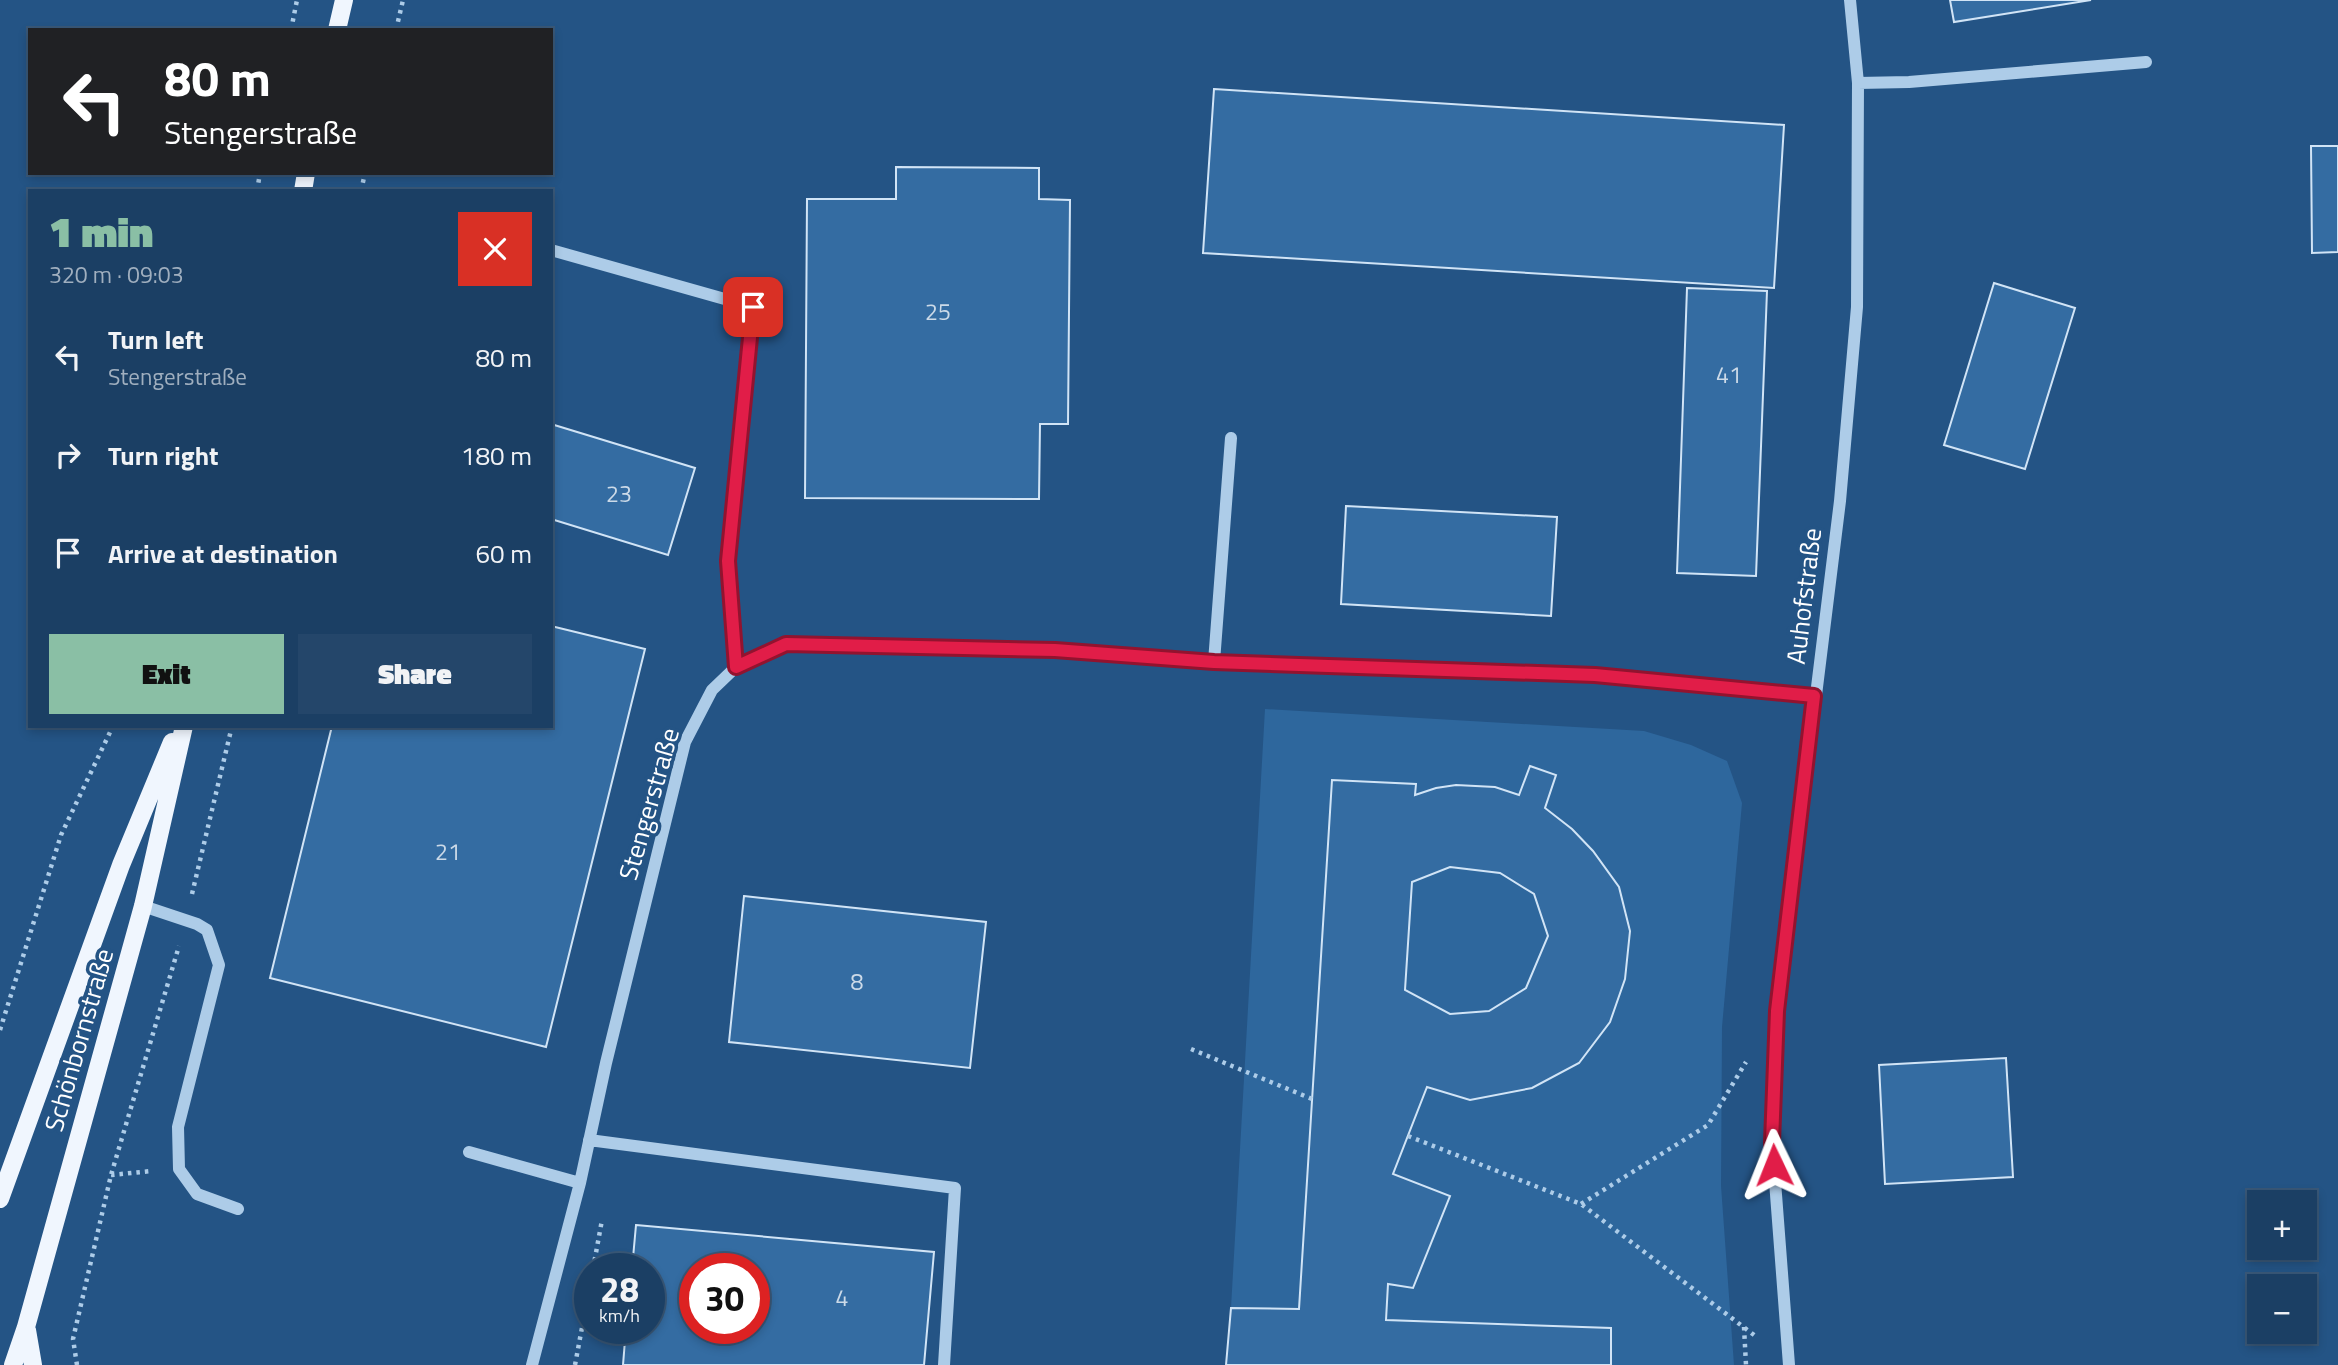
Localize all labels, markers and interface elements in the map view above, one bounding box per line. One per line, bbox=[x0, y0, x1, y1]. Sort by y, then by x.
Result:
text: 80 m bbox=[164, 40, 271, 115]
icon: left bbox=[49, 56, 140, 147]
text: Stengerstraße bbox=[164, 108, 357, 156]
text: 1 min bbox=[49, 199, 153, 263]
button: close bbox=[458, 212, 532, 286]
text: 320 m · 09:03 bbox=[49, 257, 184, 292]
pin bbox=[723, 277, 783, 337]
icon: arrive bbox=[734, 288, 772, 326]
house number: 25 bbox=[925, 294, 951, 329]
text: Turn left bbox=[108, 320, 203, 359]
icon: left bbox=[49, 338, 87, 376]
text: 80 m bbox=[475, 338, 532, 377]
house number: 41 bbox=[1716, 357, 1742, 392]
text: Stengerstraße bbox=[108, 359, 247, 394]
icon: right bbox=[49, 436, 87, 474]
text: Turn right bbox=[108, 436, 219, 475]
text: 180 m bbox=[461, 436, 532, 475]
house number: 23 bbox=[606, 476, 632, 511]
street label: Auhofstraße bbox=[1776, 526, 1831, 666]
icon: arrive bbox=[49, 534, 87, 572]
text: Arrive at destination bbox=[108, 534, 338, 573]
text: 60 m bbox=[475, 534, 532, 573]
button: Exit bbox=[49, 634, 284, 714]
button: Share bbox=[298, 634, 532, 714]
street label: Stengerstraße bbox=[608, 723, 689, 885]
house number: 21 bbox=[435, 834, 461, 869]
street label: Schönbornstraße bbox=[34, 944, 123, 1136]
house number: 8 bbox=[851, 964, 864, 999]
position arrow bbox=[1737, 1128, 1811, 1202]
map controls bbox=[2247, 1190, 2317, 1344]
button: + bbox=[2247, 1190, 2317, 1260]
speed limit sign: 30 bbox=[679, 1253, 770, 1344]
text: 28 bbox=[600, 1262, 639, 1316]
button: − bbox=[2247, 1274, 2317, 1344]
house number: 4 bbox=[836, 1280, 848, 1315]
text: km/h bbox=[599, 1302, 640, 1329]

